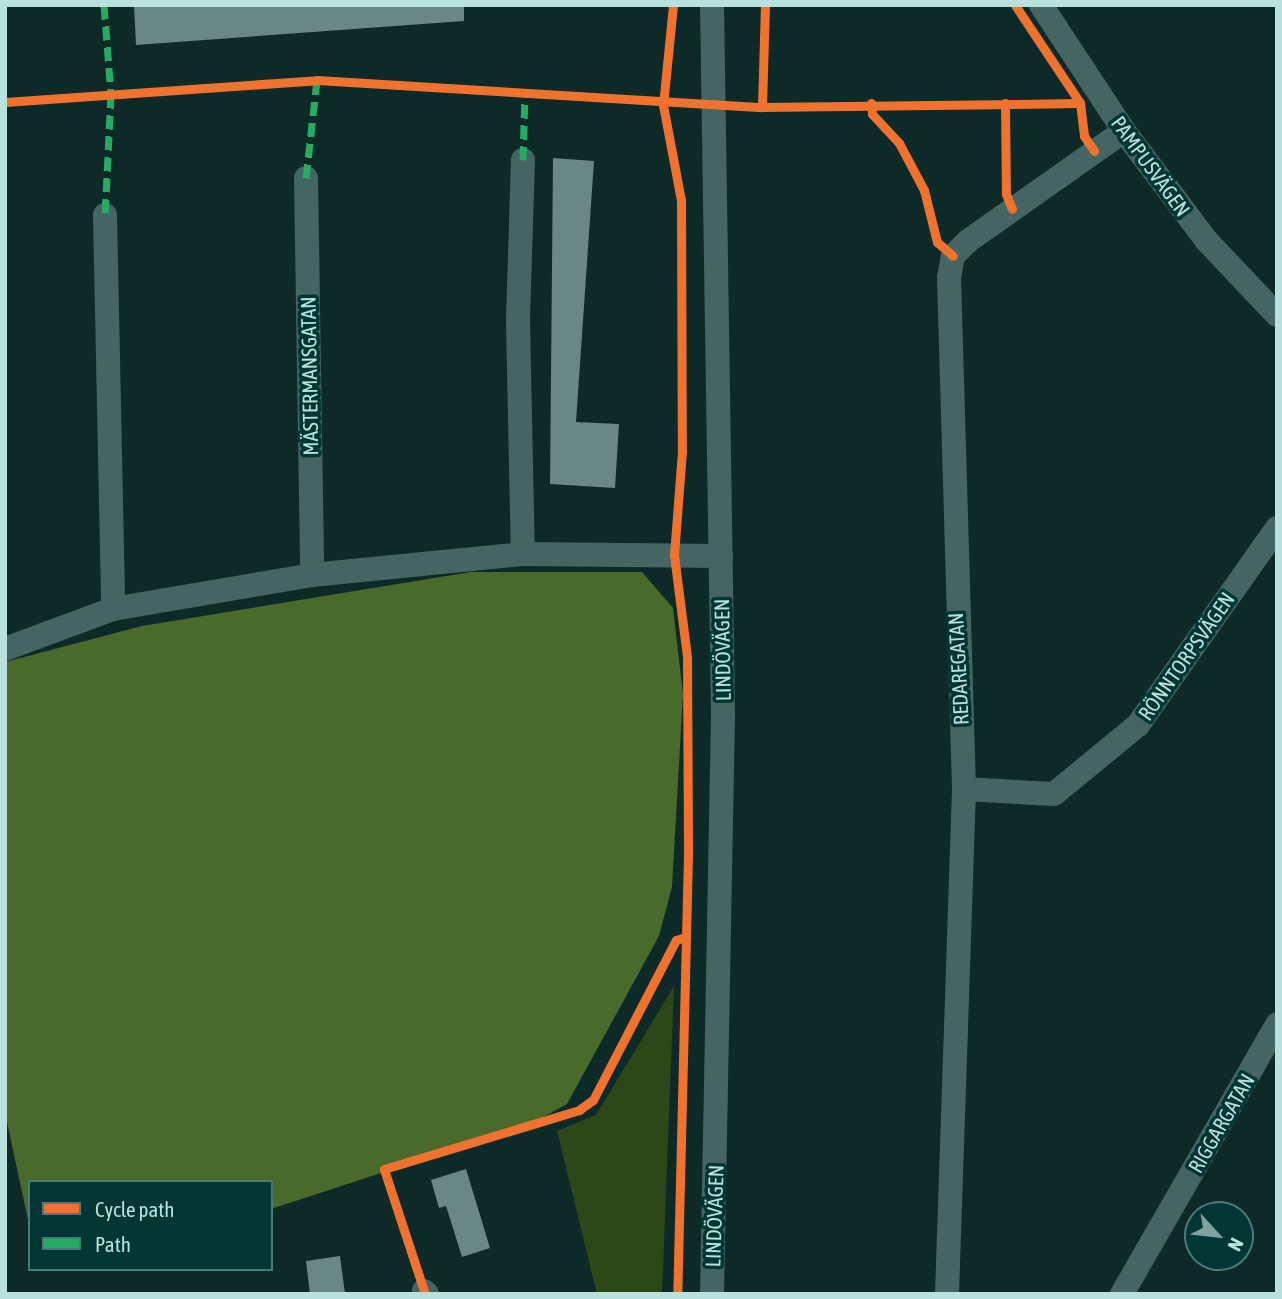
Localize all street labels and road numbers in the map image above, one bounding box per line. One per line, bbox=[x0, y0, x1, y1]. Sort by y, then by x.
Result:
street label: PAMPUSVÄGEN bbox=[1106, 111, 1196, 221]
street label: MÄSTERMANSGATAN bbox=[295, 296, 323, 456]
street label: RÖNNTORPSVÄGEN bbox=[1132, 587, 1240, 725]
street label: LINDÖVÄGEN bbox=[709, 599, 735, 701]
street label: REDAREGATAN bbox=[942, 612, 974, 726]
street label: RIGGARGATAN bbox=[1183, 1069, 1259, 1177]
street label: LINDÖVÄGEN bbox=[700, 1164, 728, 1268]

